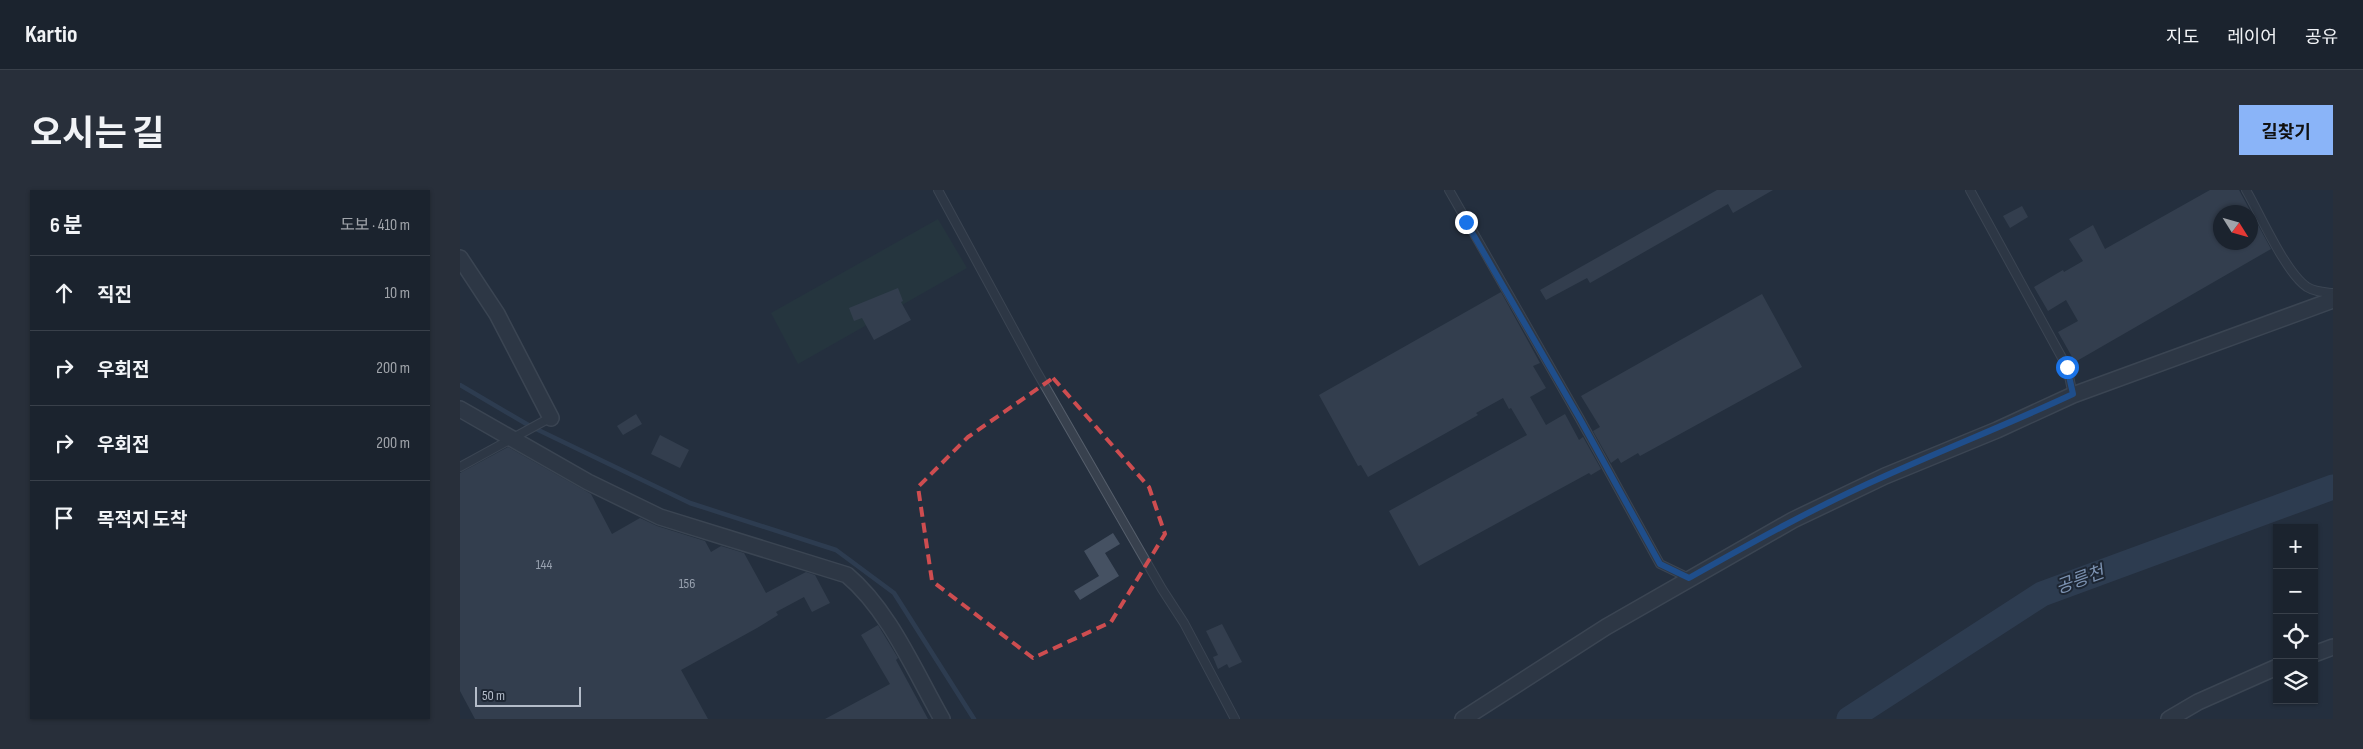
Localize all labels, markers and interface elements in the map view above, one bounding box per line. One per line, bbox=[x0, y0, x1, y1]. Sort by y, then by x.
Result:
text: Kartio bbox=[25, 20, 77, 49]
text: 지도 bbox=[2166, 27, 2199, 48]
text: 레이어 bbox=[2227, 27, 2277, 48]
text: 공유 bbox=[2305, 27, 2338, 48]
button: 길찾기 bbox=[2239, 105, 2333, 155]
text: 오시는 길 bbox=[30, 113, 164, 156]
north arrow bbox=[2213, 205, 2258, 250]
route end bbox=[1455, 211, 1478, 234]
text: 6 분 bbox=[50, 213, 83, 238]
text: 도보 · 410 m bbox=[340, 216, 410, 235]
icon: ahead bbox=[50, 279, 78, 307]
text: 직진 bbox=[97, 284, 132, 307]
text: 10 m bbox=[384, 284, 410, 303]
icon: right bbox=[50, 354, 78, 382]
route start bbox=[2056, 356, 2079, 379]
text: 우회전 bbox=[97, 359, 149, 382]
text: 200 m bbox=[376, 359, 410, 378]
icon: right bbox=[50, 429, 78, 457]
text: 우회전 bbox=[97, 434, 149, 457]
text: 200 m bbox=[376, 434, 410, 453]
icon: arrive bbox=[50, 504, 78, 532]
text: 목적지 도착 bbox=[97, 509, 187, 532]
map controls bbox=[2273, 524, 2318, 704]
button: + bbox=[2273, 524, 2318, 569]
house number: 144 bbox=[536, 556, 552, 573]
water label: 공릉천 bbox=[2053, 561, 2109, 598]
button: − bbox=[2273, 569, 2318, 614]
house number: 156 bbox=[679, 575, 695, 592]
button: locate bbox=[2273, 614, 2318, 659]
button: layers bbox=[2273, 659, 2318, 704]
scale bar bbox=[475, 684, 581, 707]
text: 50 m bbox=[482, 687, 505, 704]

